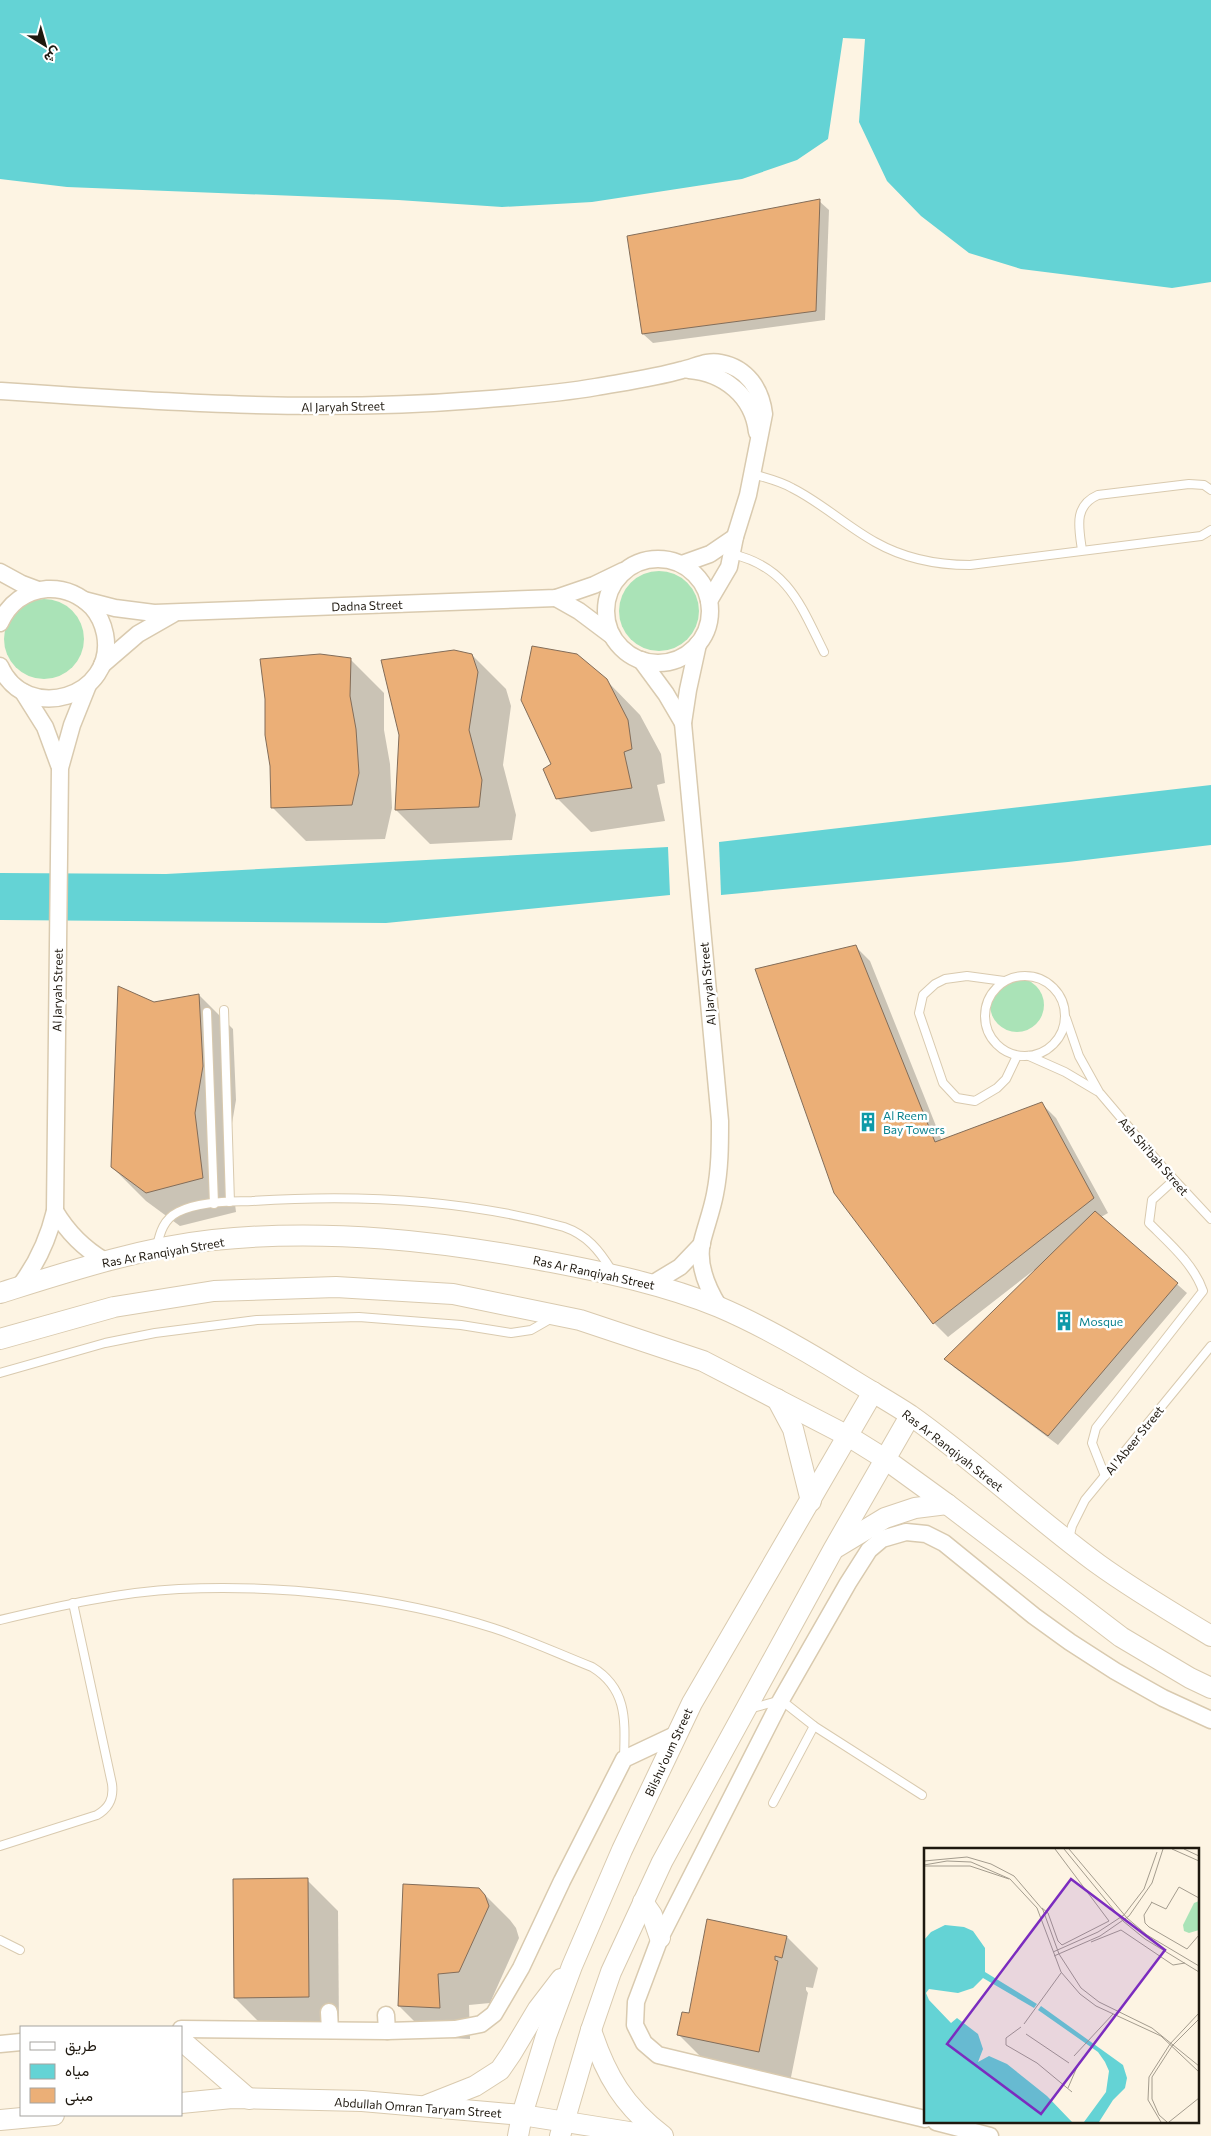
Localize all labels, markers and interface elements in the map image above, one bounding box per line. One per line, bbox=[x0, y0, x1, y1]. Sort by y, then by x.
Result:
north arrow bbox=[20, 20, 70, 70]
text: ش bbox=[41, 43, 65, 68]
street label: Al Jaryah Street bbox=[301, 398, 385, 415]
street label: Dadna Street bbox=[331, 597, 403, 613]
street label: Al Jaryah Street bbox=[696, 942, 719, 1026]
street label: Al Jaryah Street bbox=[49, 948, 66, 1032]
place label: Al Reem Bay Towers bbox=[883, 1108, 945, 1136]
building icon: Al Reem Bay Towers bbox=[857, 1111, 879, 1133]
street label: Ash Shi'bah Street bbox=[1116, 1114, 1192, 1198]
street label: Ras Ar Ranqiyah Street bbox=[101, 1234, 225, 1270]
street label: Ras Ar Ranqiyah Street bbox=[532, 1252, 656, 1292]
building icon: Mosque bbox=[1053, 1310, 1075, 1332]
place label: Mosque bbox=[1079, 1314, 1123, 1328]
street label: Al 'Abeer Street bbox=[1102, 1403, 1166, 1477]
street label: Ras Ar Ranqiyah Street bbox=[900, 1406, 1006, 1494]
street label: Bilshu'oum Street bbox=[641, 1706, 695, 1798]
inset map bbox=[924, 1848, 1198, 2124]
legend bbox=[20, 2026, 182, 2116]
text: طريق bbox=[65, 2036, 97, 2056]
text: مياه bbox=[65, 2061, 89, 2080]
text: مبنى bbox=[65, 2086, 93, 2106]
street label: Abdullah Omran Taryam Street bbox=[334, 2094, 502, 2120]

